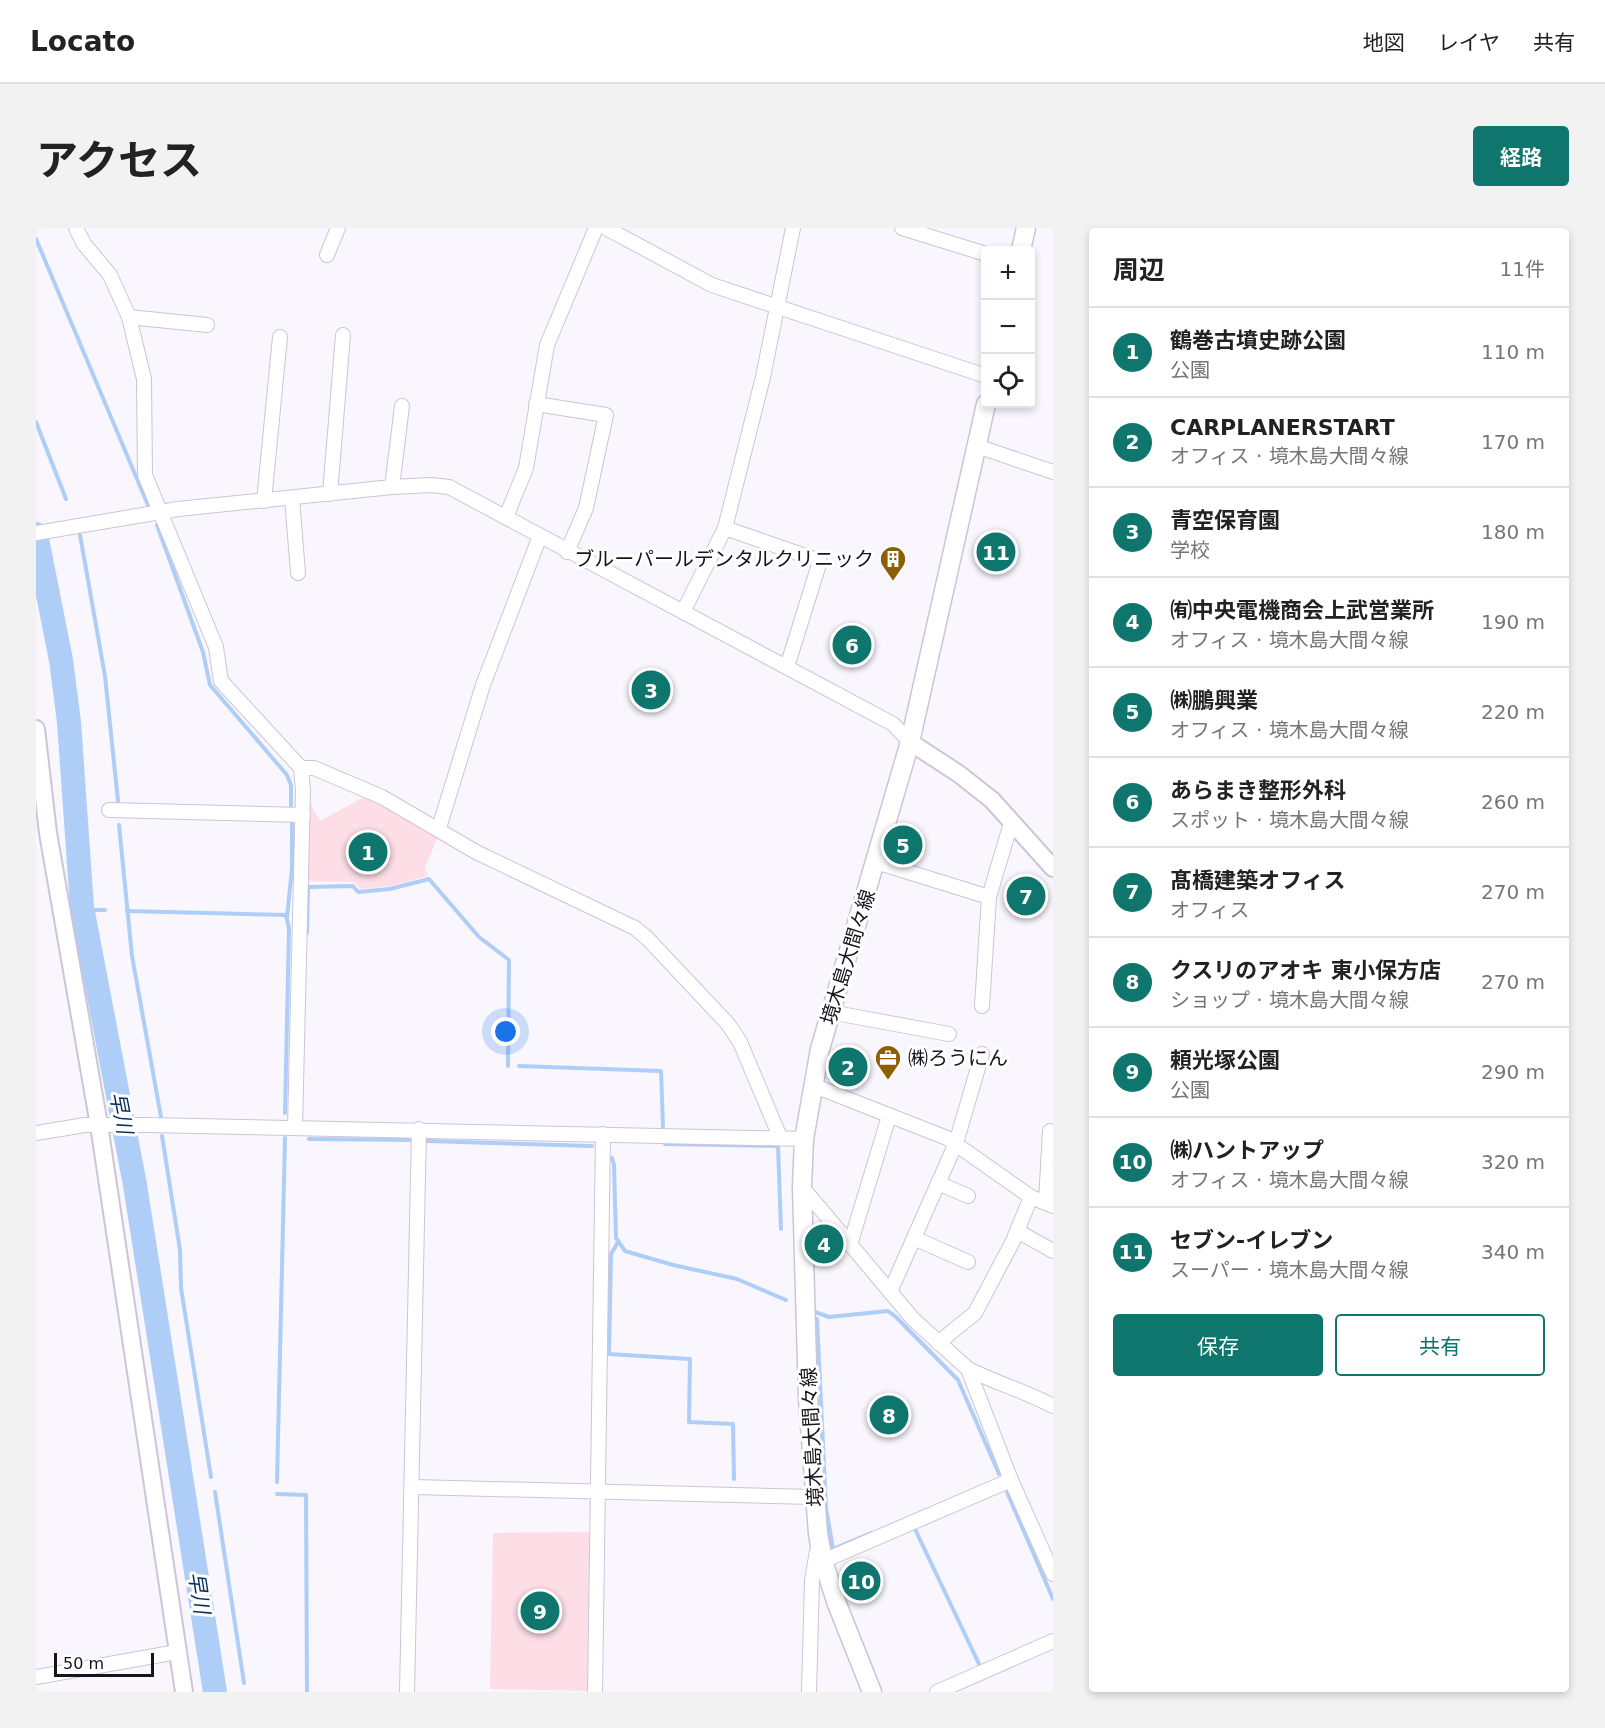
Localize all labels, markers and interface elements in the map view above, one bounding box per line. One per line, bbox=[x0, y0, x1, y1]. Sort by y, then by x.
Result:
text: Locato bbox=[30, 25, 135, 58]
text: 地図 bbox=[1363, 31, 1405, 55]
text: レイヤ bbox=[1438, 31, 1500, 55]
text: 共有 bbox=[1533, 31, 1575, 55]
button: 経路 bbox=[1473, 126, 1569, 186]
text: アクセス bbox=[36, 136, 202, 185]
map controls bbox=[981, 246, 1035, 408]
button: + bbox=[981, 246, 1035, 300]
text: 周辺 bbox=[1113, 255, 1165, 285]
text: 11件 bbox=[1500, 257, 1545, 281]
button: − bbox=[981, 300, 1035, 354]
text: 鶴巻古墳史跡公園 bbox=[1170, 328, 1346, 353]
text: 1 bbox=[1126, 340, 1139, 364]
text: 110 m bbox=[1481, 340, 1545, 364]
button: locate bbox=[981, 354, 1035, 408]
text: 公園 bbox=[1170, 358, 1210, 382]
text: CARPLANERSTART bbox=[1170, 415, 1395, 440]
text: 2 bbox=[1126, 430, 1139, 454]
text: 170 m bbox=[1481, 430, 1545, 454]
text: オフィス · 境木島大間々線 bbox=[1170, 444, 1409, 468]
text: 青空保育園 bbox=[1170, 508, 1280, 533]
text: 3 bbox=[1126, 520, 1139, 544]
text: 180 m bbox=[1481, 520, 1545, 544]
pin: 11 bbox=[976, 530, 1016, 574]
text: 学校 bbox=[1170, 538, 1210, 562]
building icon: ブルーパールデンタルクリニック bbox=[878, 544, 908, 582]
place label: ブルーパールデンタルクリニック bbox=[574, 547, 874, 571]
text: ㈲中央電機商会上武営業所 bbox=[1170, 598, 1434, 623]
text: 4 bbox=[1126, 610, 1139, 634]
text: 190 m bbox=[1481, 610, 1545, 634]
pin: 6 bbox=[832, 622, 872, 668]
text: オフィス · 境木島大間々線 bbox=[1170, 628, 1409, 652]
pin: 3 bbox=[632, 668, 670, 712]
text: ㈱鵬興業 bbox=[1170, 688, 1258, 713]
text: 5 bbox=[1126, 700, 1139, 724]
text: 220 m bbox=[1481, 700, 1545, 724]
text: オフィス · 境木島大間々線 bbox=[1170, 718, 1409, 742]
text: あらまき整形外科 bbox=[1170, 778, 1346, 803]
text: 6 bbox=[1126, 790, 1139, 814]
text: 260 m bbox=[1481, 790, 1545, 814]
text: スポット · 境木島大間々線 bbox=[1170, 808, 1409, 832]
pin: 5 bbox=[884, 822, 922, 868]
pin: 1 bbox=[348, 830, 388, 874]
text: 髙橋建築オフィス bbox=[1170, 868, 1346, 893]
pin: 7 bbox=[1006, 874, 1046, 918]
text: 7 bbox=[1126, 880, 1139, 904]
text: 270 m bbox=[1481, 880, 1545, 904]
street label: 境木島大間々線 bbox=[816, 887, 880, 1027]
text: オフィス bbox=[1170, 898, 1250, 922]
text: クスリのアオキ 東小保方店 bbox=[1170, 958, 1441, 983]
text: 8 bbox=[1126, 970, 1139, 994]
text: 270 m bbox=[1481, 970, 1545, 994]
text: ショップ · 境木島大間々線 bbox=[1170, 988, 1409, 1012]
your location bbox=[491, 1017, 520, 1046]
office icon: ㈱ろうにん bbox=[873, 1043, 903, 1081]
pin: 2 bbox=[828, 1044, 868, 1090]
place label: ㈱ろうにん bbox=[908, 1046, 1008, 1070]
text: 頼光塚公園 bbox=[1170, 1048, 1280, 1073]
text: 9 bbox=[1126, 1060, 1139, 1084]
text: 290 m bbox=[1481, 1060, 1545, 1084]
text: 公園 bbox=[1170, 1078, 1210, 1102]
water label: 早川 bbox=[105, 1090, 137, 1138]
text: ㈱ハントアップ bbox=[1170, 1138, 1324, 1163]
text: 10 bbox=[1119, 1150, 1146, 1174]
text: 320 m bbox=[1481, 1150, 1545, 1174]
text: オフィス · 境木島大間々線 bbox=[1170, 1168, 1409, 1192]
pin: 4 bbox=[804, 1222, 844, 1266]
text: セブン-イレブン bbox=[1170, 1228, 1333, 1253]
text: 11 bbox=[1119, 1240, 1146, 1264]
text: 340 m bbox=[1481, 1240, 1545, 1264]
text: スーパー · 境木島大間々線 bbox=[1170, 1258, 1409, 1282]
button: 保存 bbox=[1113, 1314, 1323, 1376]
button: 共有 bbox=[1335, 1314, 1545, 1376]
street label: 境木島大間々線 bbox=[796, 1366, 828, 1508]
pin: 8 bbox=[870, 1392, 908, 1438]
pin: 10 bbox=[842, 1558, 880, 1604]
water label: 早川 bbox=[184, 1570, 214, 1618]
pin: 9 bbox=[520, 1588, 560, 1634]
scale bar bbox=[54, 1650, 154, 1678]
text: 50 m bbox=[63, 1654, 104, 1673]

